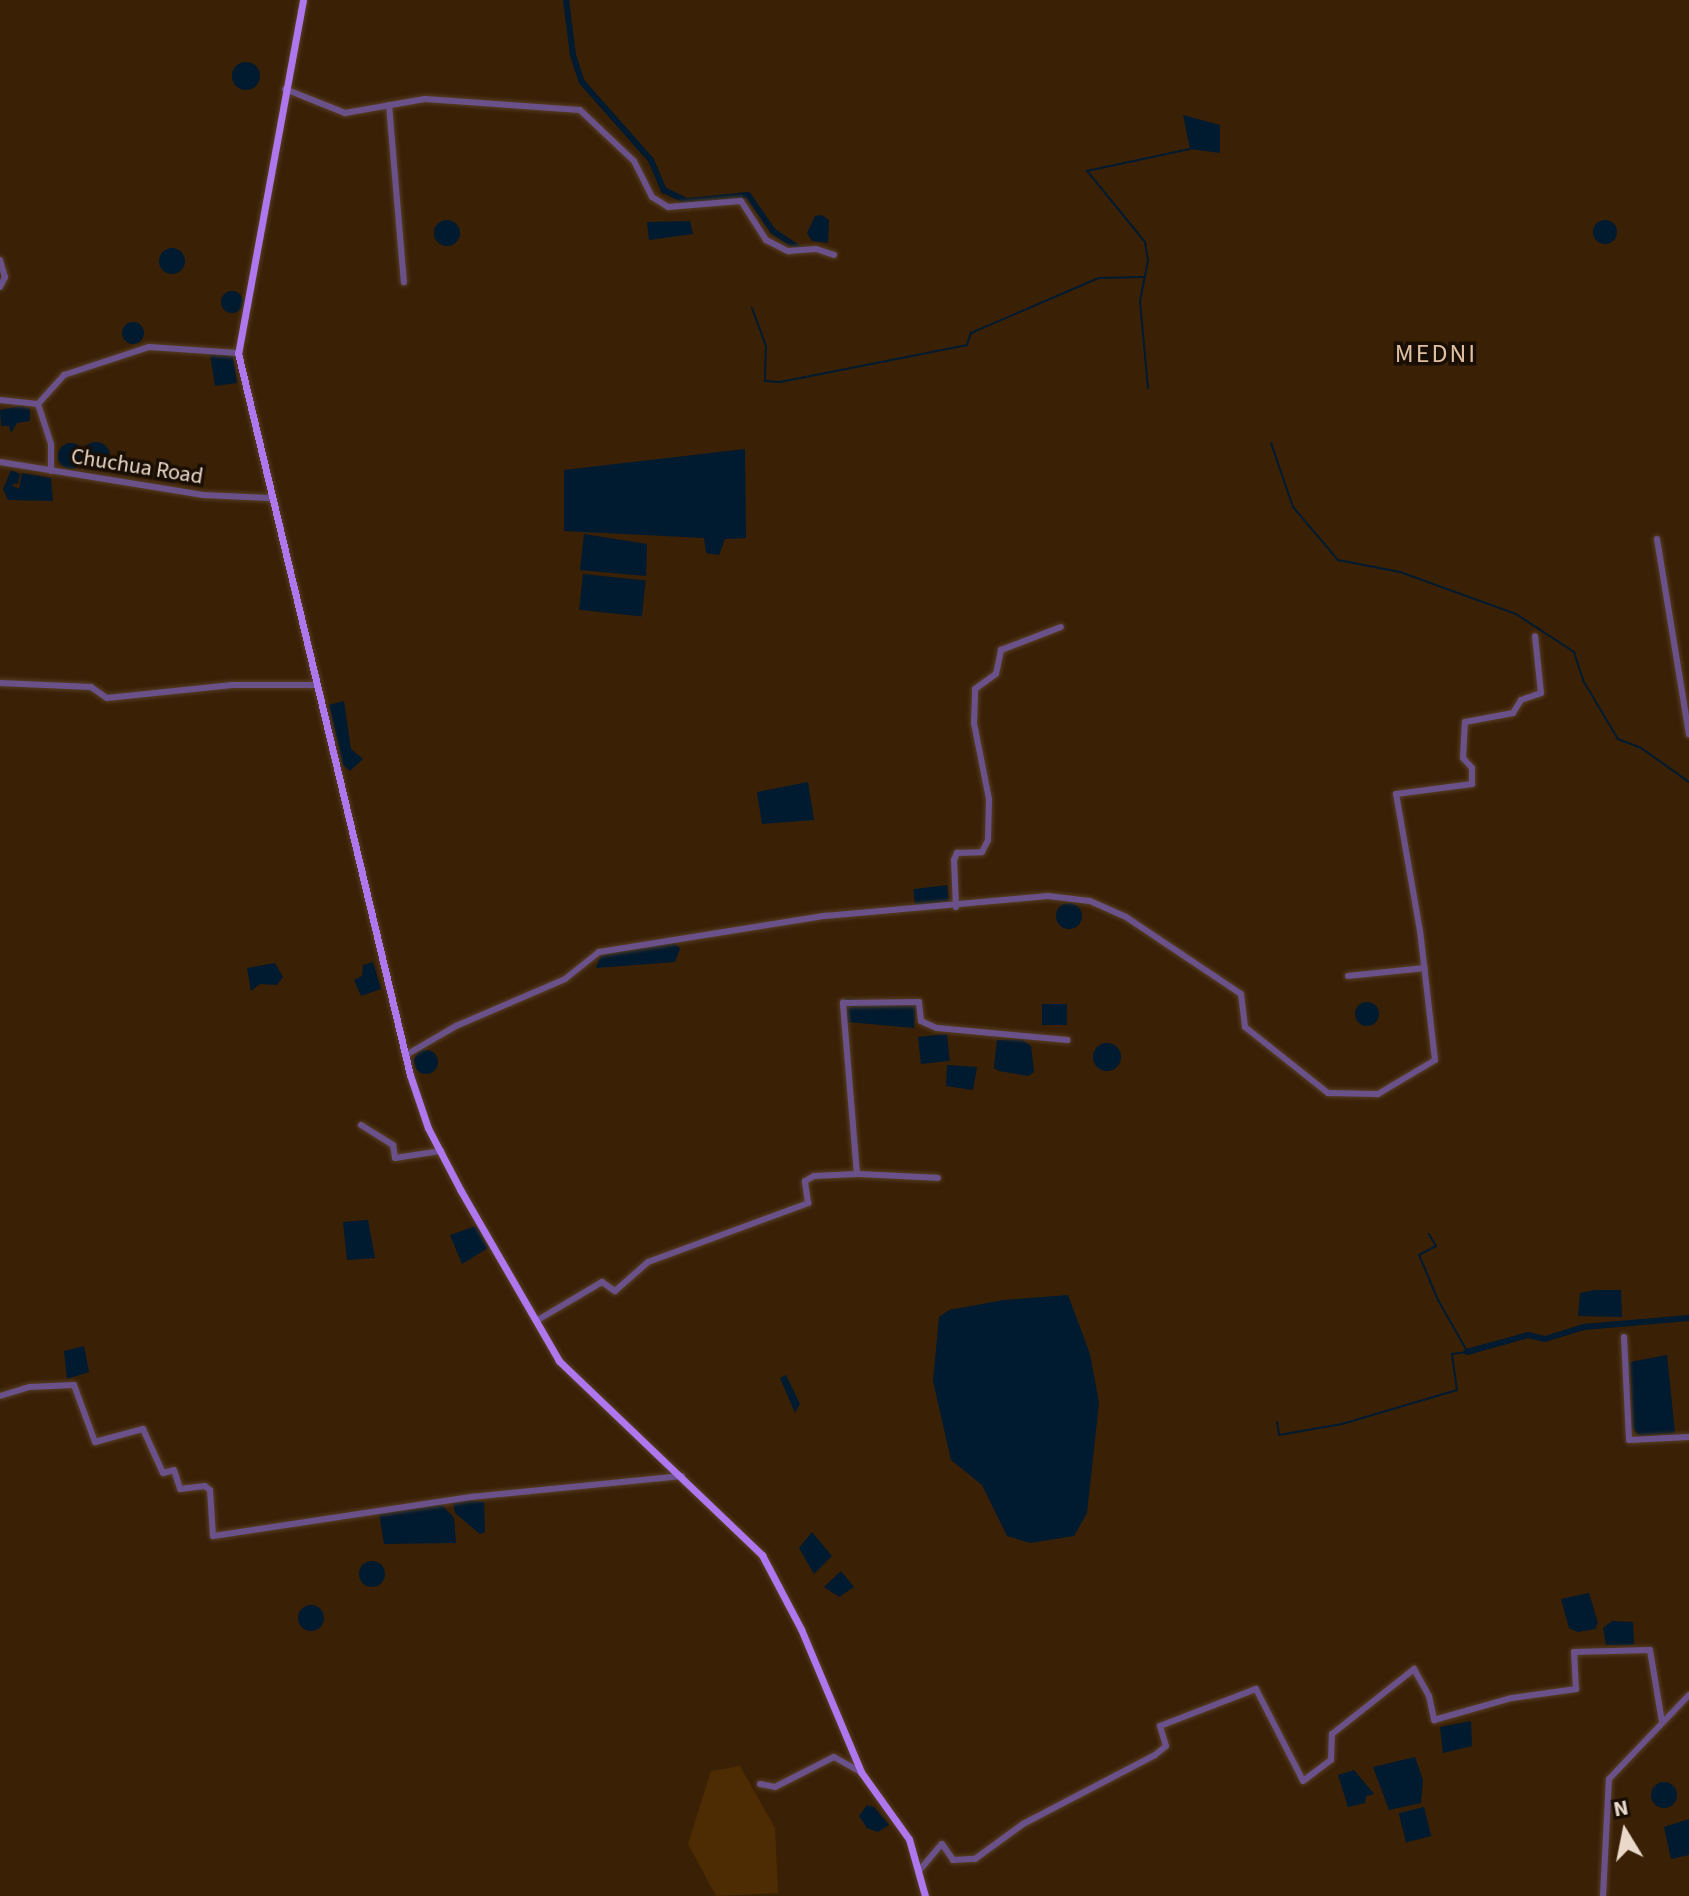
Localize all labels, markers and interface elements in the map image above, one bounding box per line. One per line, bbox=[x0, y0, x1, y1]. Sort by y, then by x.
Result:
district label: MEDNI bbox=[1395, 338, 1477, 370]
street label: Chuchua Road bbox=[69, 444, 205, 490]
text: N bbox=[1611, 1791, 1631, 1825]
north arrow bbox=[1585, 1792, 1665, 1872]

